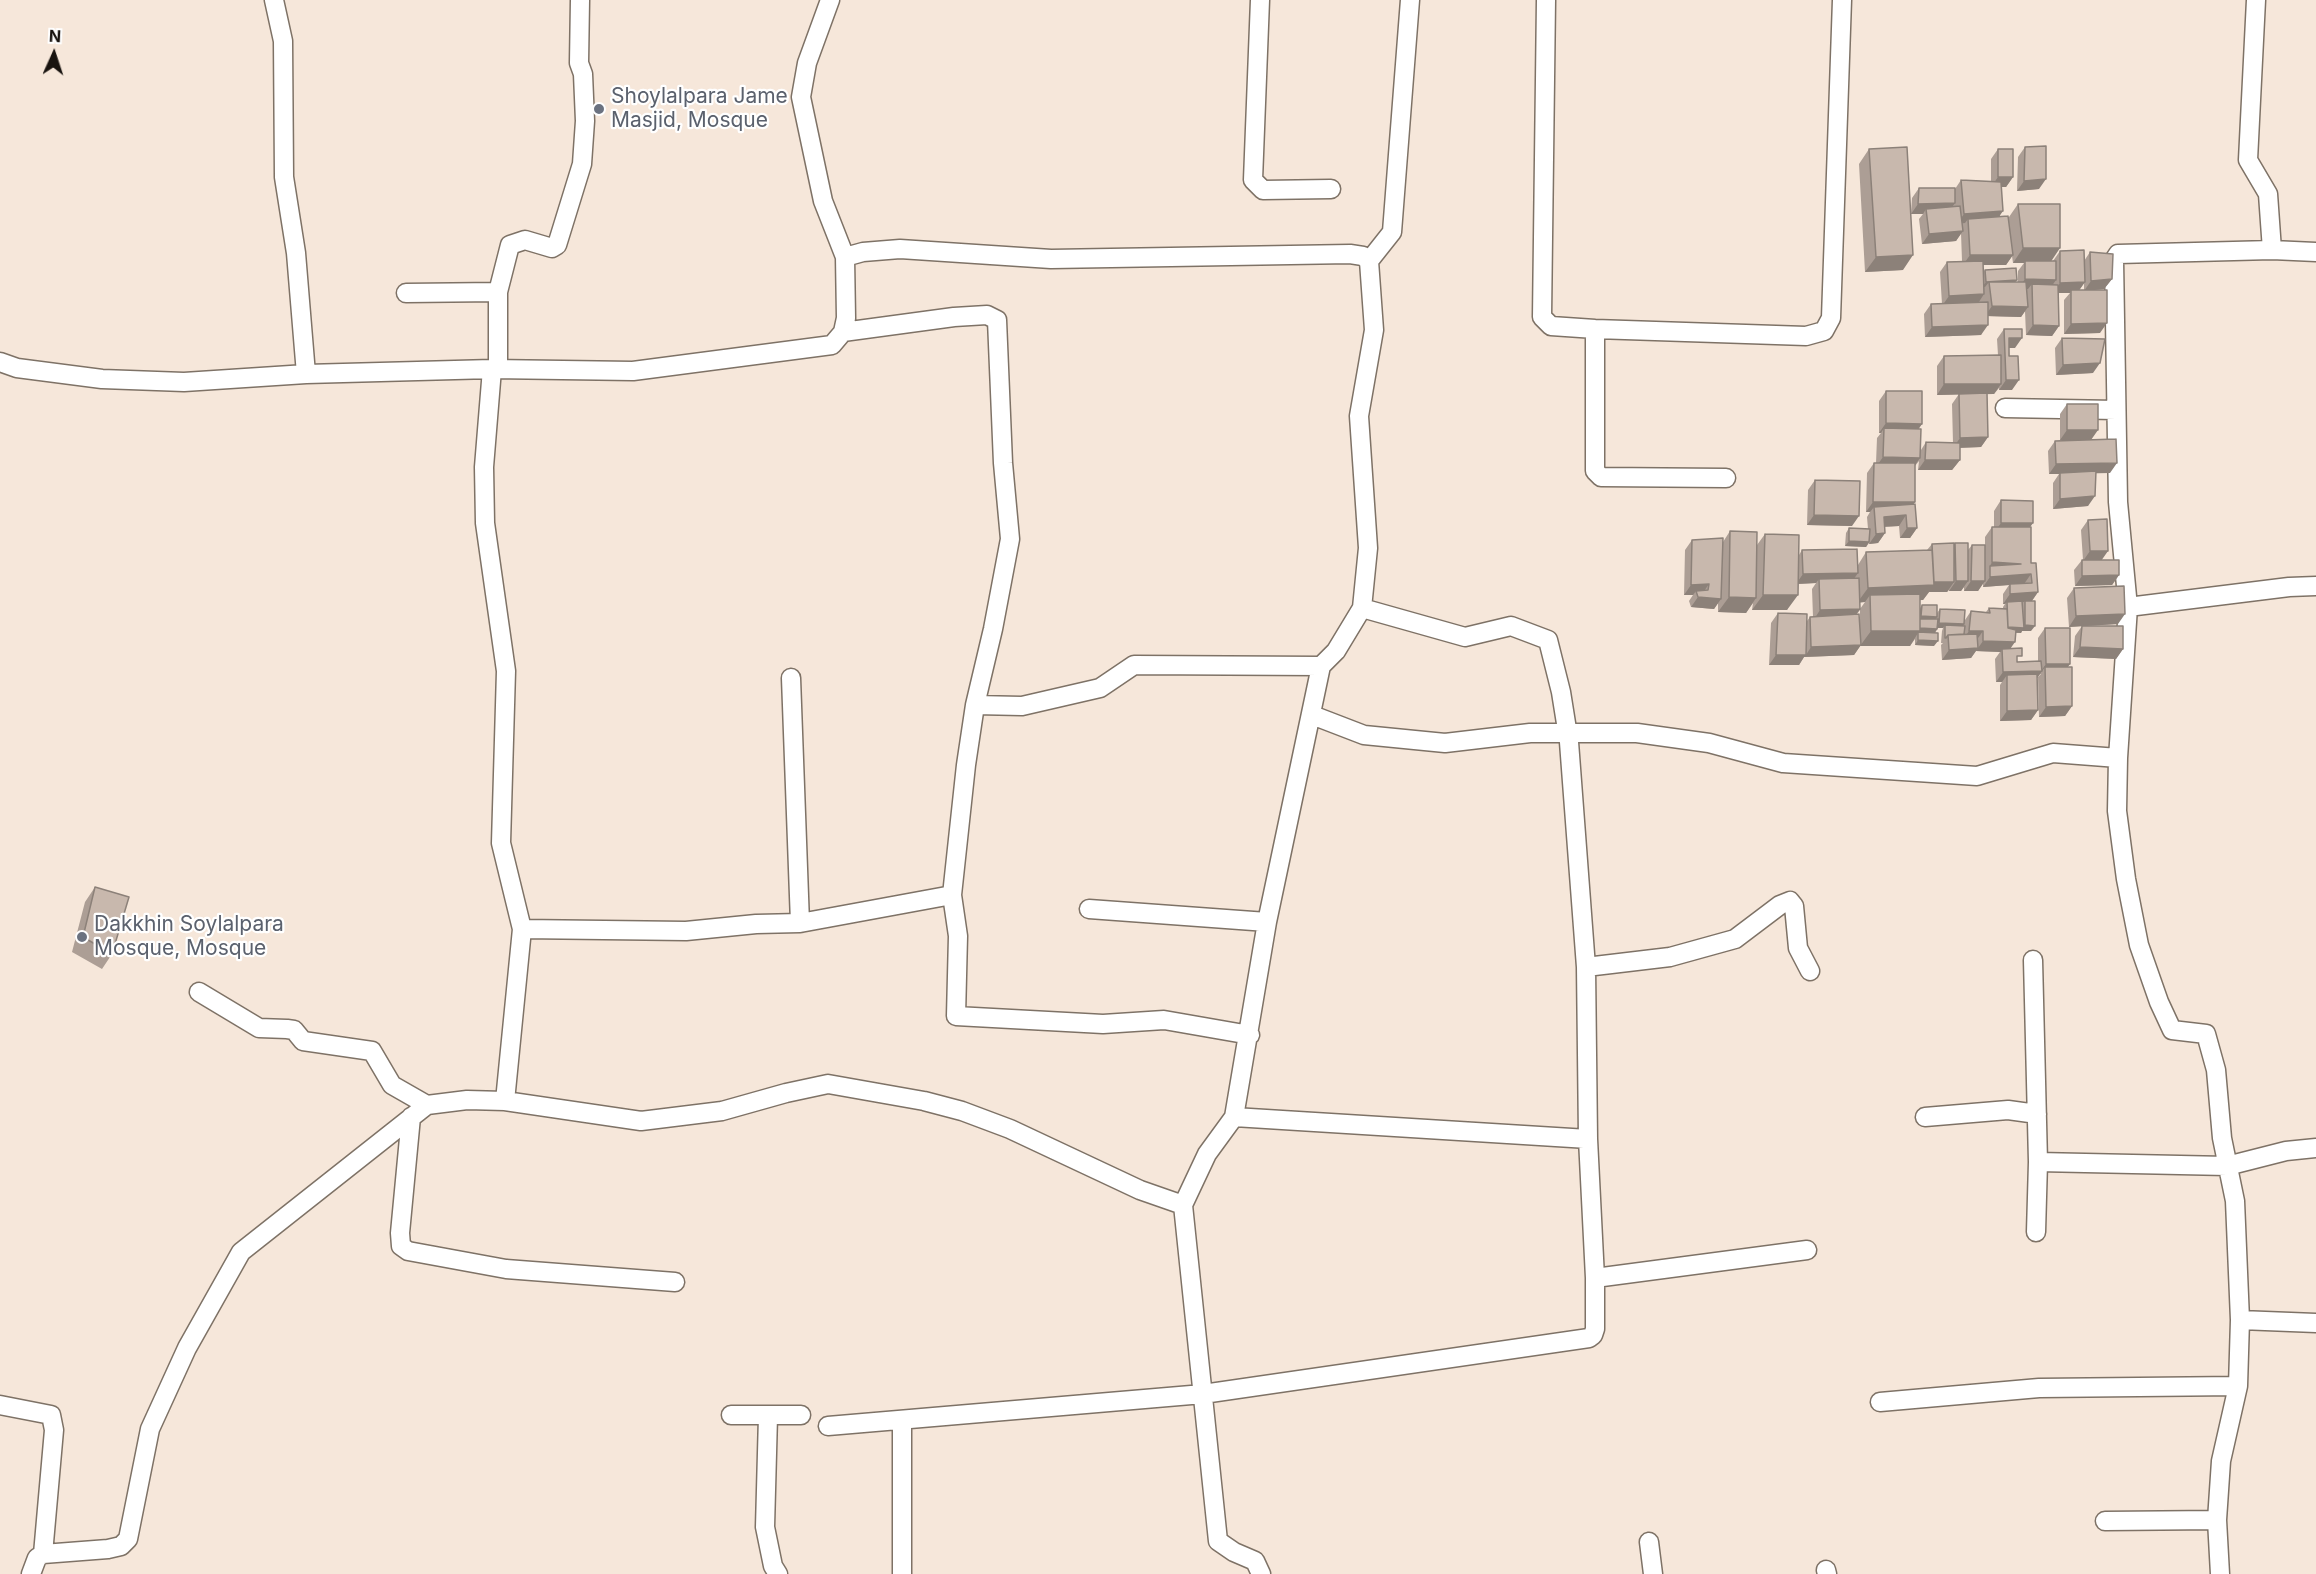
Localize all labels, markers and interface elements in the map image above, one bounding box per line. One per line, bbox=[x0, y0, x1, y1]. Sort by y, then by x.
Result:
north arrow bbox=[24, 24, 84, 84]
text: N bbox=[48, 26, 62, 46]
place label: Shoylalpara Jame Masjid, Mosque bbox=[611, 84, 788, 134]
marker: Shoylalpara Jame Masjid, Mosque bbox=[592, 102, 606, 116]
place label: Dakkhin Soylalpara Mosque, Mosque bbox=[94, 912, 284, 962]
marker: Dakkhin Soylalpara Mosque, Mosque bbox=[75, 930, 89, 944]

